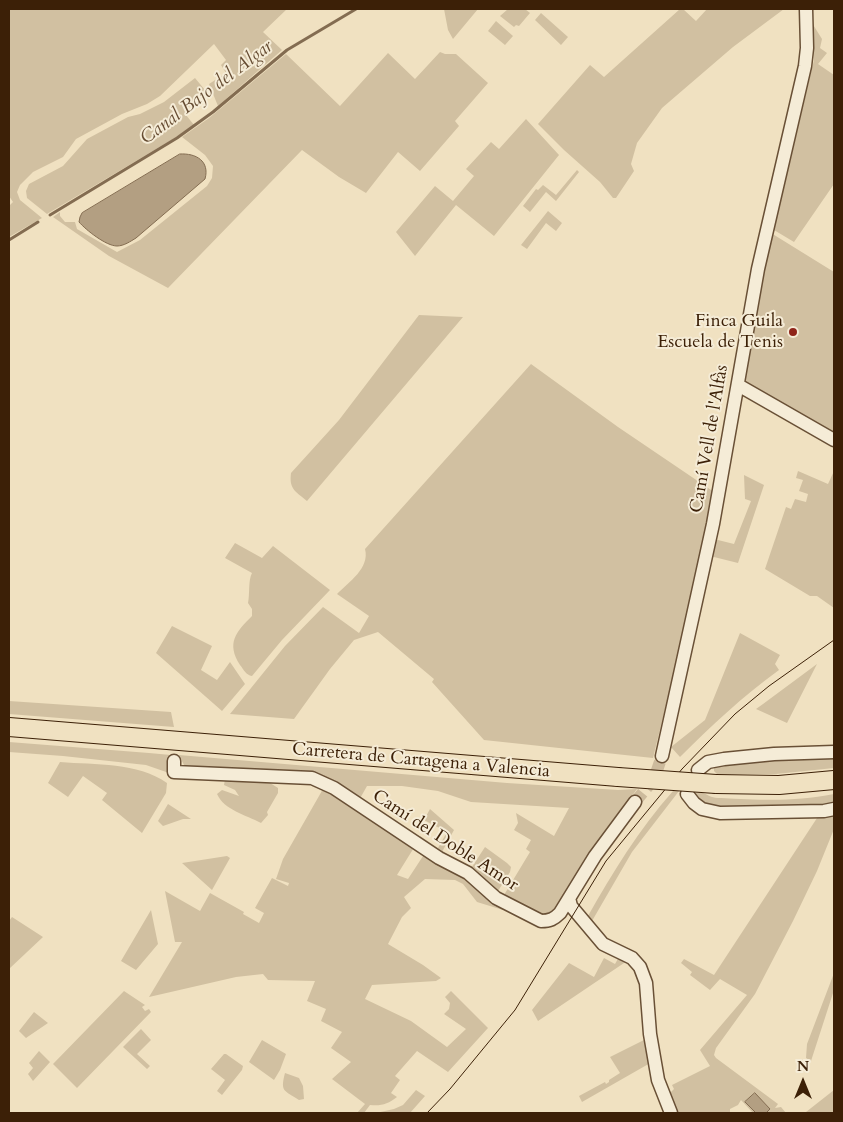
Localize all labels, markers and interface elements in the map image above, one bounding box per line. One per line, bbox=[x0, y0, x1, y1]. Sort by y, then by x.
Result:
water label: Canal Bajo del Algar bbox=[136, 36, 278, 150]
place label: Finca Guila Escuela de Tenis bbox=[657, 311, 783, 354]
marker: Finca Guila Escuela de Tenis bbox=[787, 326, 799, 338]
street label: Camí Vell de l'Alfàs bbox=[686, 363, 734, 515]
street label: Carretera de Cartagena a Valencia bbox=[291, 739, 551, 783]
street label: Camí del Doble Amor bbox=[368, 786, 522, 896]
north arrow bbox=[778, 1057, 828, 1107]
text: N bbox=[797, 1057, 809, 1076]

